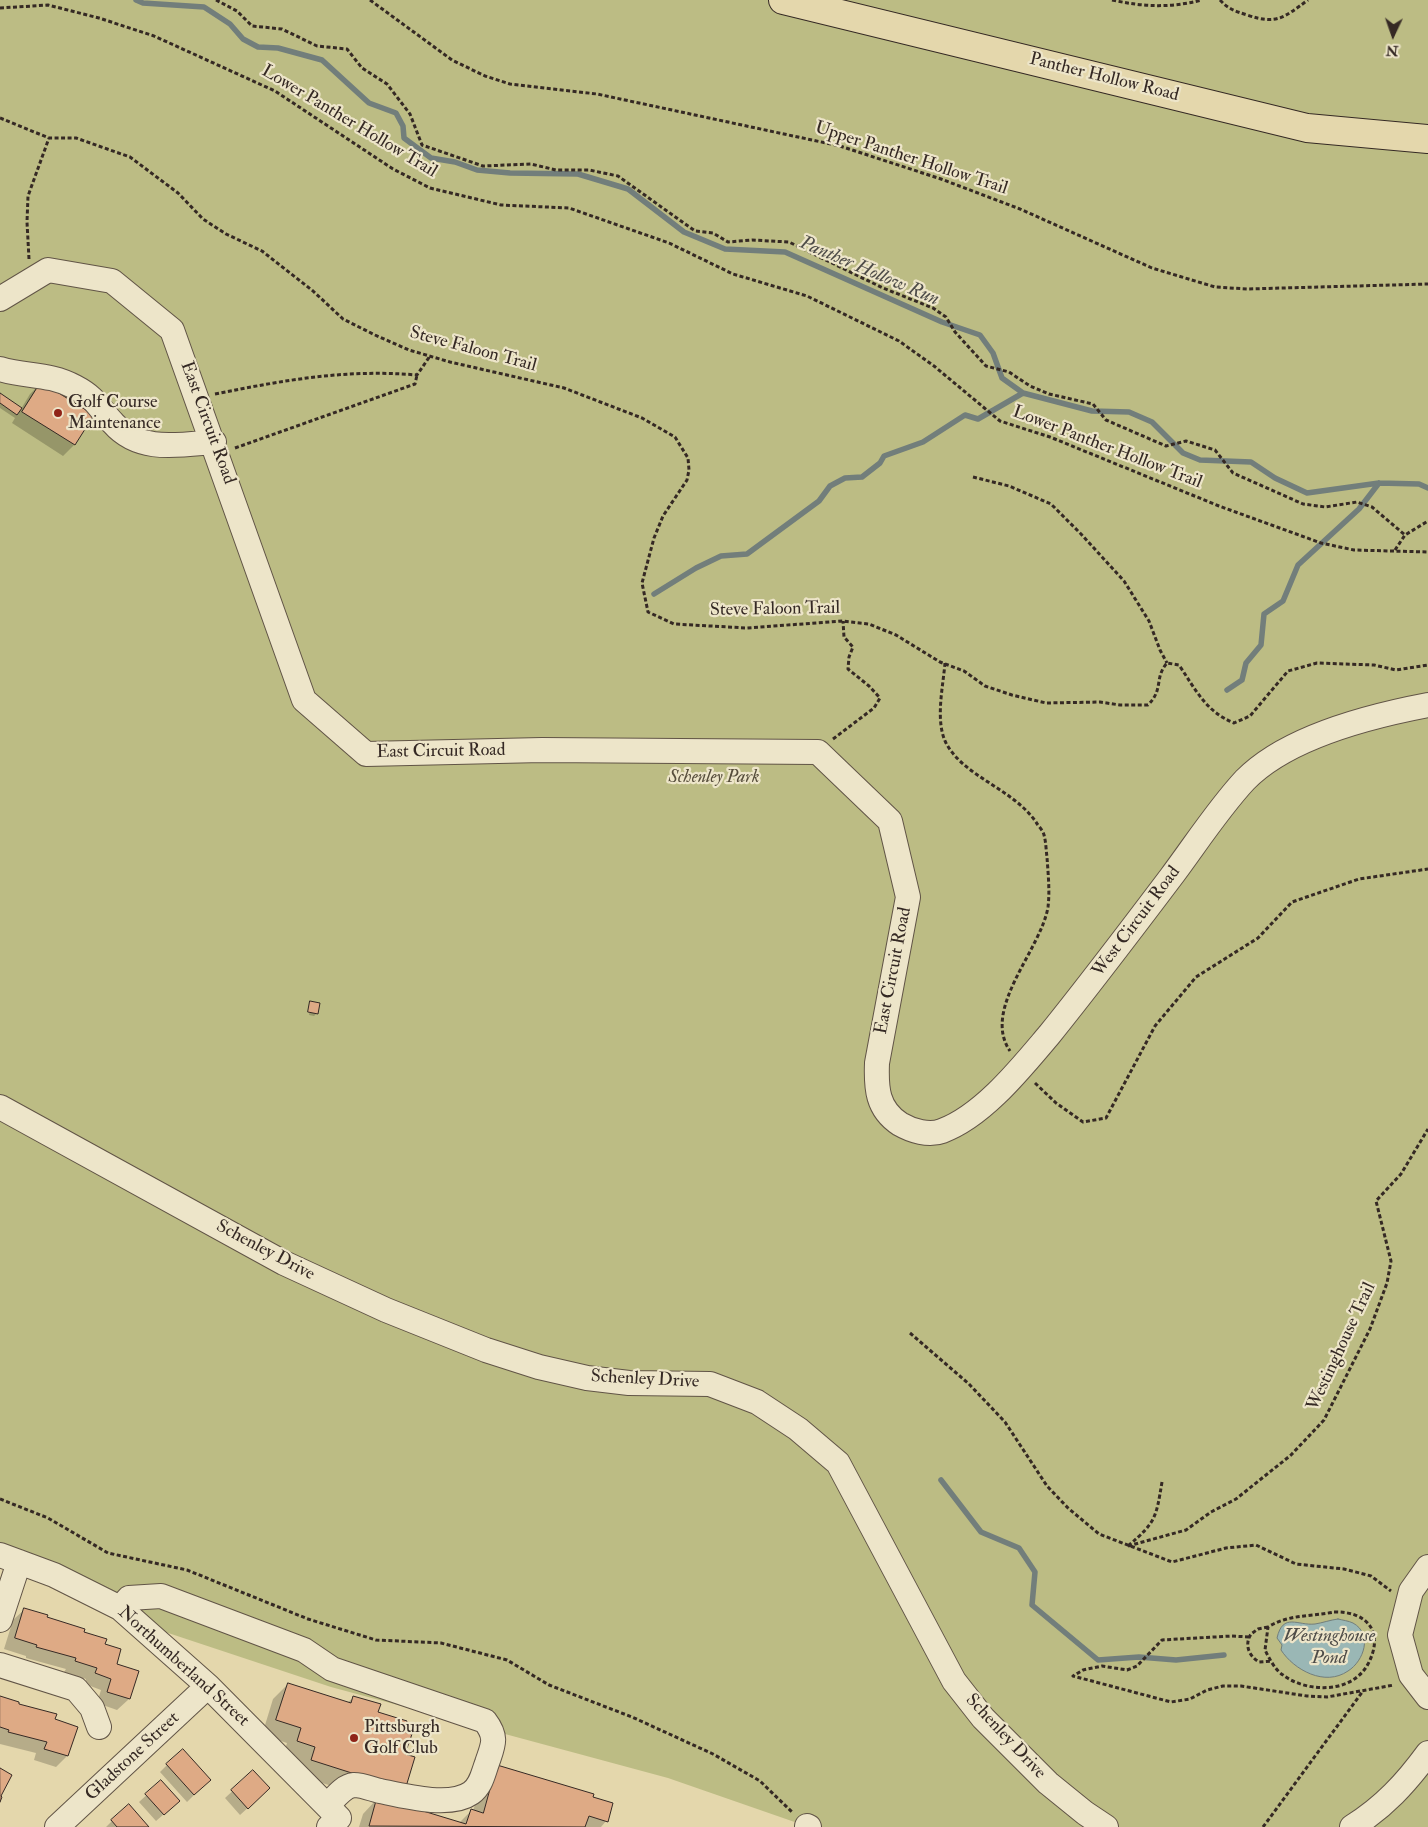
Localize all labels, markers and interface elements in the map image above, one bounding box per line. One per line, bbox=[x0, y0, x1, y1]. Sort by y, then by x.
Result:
north arrow bbox=[1368, 10, 1418, 60]
text: N bbox=[1385, 42, 1399, 59]
street label: Panther Hollow Road bbox=[1027, 49, 1181, 107]
street label: Lower Panther Hollow Trail bbox=[257, 61, 441, 183]
street label: Upper Panther Hollow Trail bbox=[812, 118, 1010, 200]
water label: Panther Hollow Run bbox=[796, 232, 942, 312]
street label: Steve Faloon Trail bbox=[407, 323, 539, 377]
street label: East Circuit Road bbox=[175, 359, 239, 487]
place label: Golf Course Maintenance bbox=[68, 392, 161, 434]
street label: Lower Panther Hollow Trail bbox=[1009, 402, 1205, 494]
marker: Golf Course Maintenance bbox=[52, 407, 64, 419]
street label: Steve Faloon Trail bbox=[710, 598, 840, 622]
street label: East Circuit Road bbox=[376, 740, 506, 764]
park label: Schenley Park bbox=[669, 767, 759, 789]
street label: West Circuit Road bbox=[1088, 862, 1186, 982]
street label: East Circuit Road bbox=[871, 906, 917, 1036]
street label: Schenley Drive bbox=[212, 1216, 318, 1286]
street label: Westinghouse Trail bbox=[1303, 1279, 1381, 1415]
street label: Schenley Drive bbox=[590, 1366, 700, 1394]
street label: Northumberland Street bbox=[113, 1602, 253, 1732]
water label: Westinghouse Pond bbox=[1283, 1626, 1375, 1670]
street label: Schenley Drive bbox=[960, 1690, 1050, 1784]
street label: Gladstone Street bbox=[82, 1708, 184, 1806]
place label: Pittsburgh Golf Club bbox=[364, 1717, 440, 1760]
marker: Pittsburgh Golf Club bbox=[348, 1732, 360, 1744]

